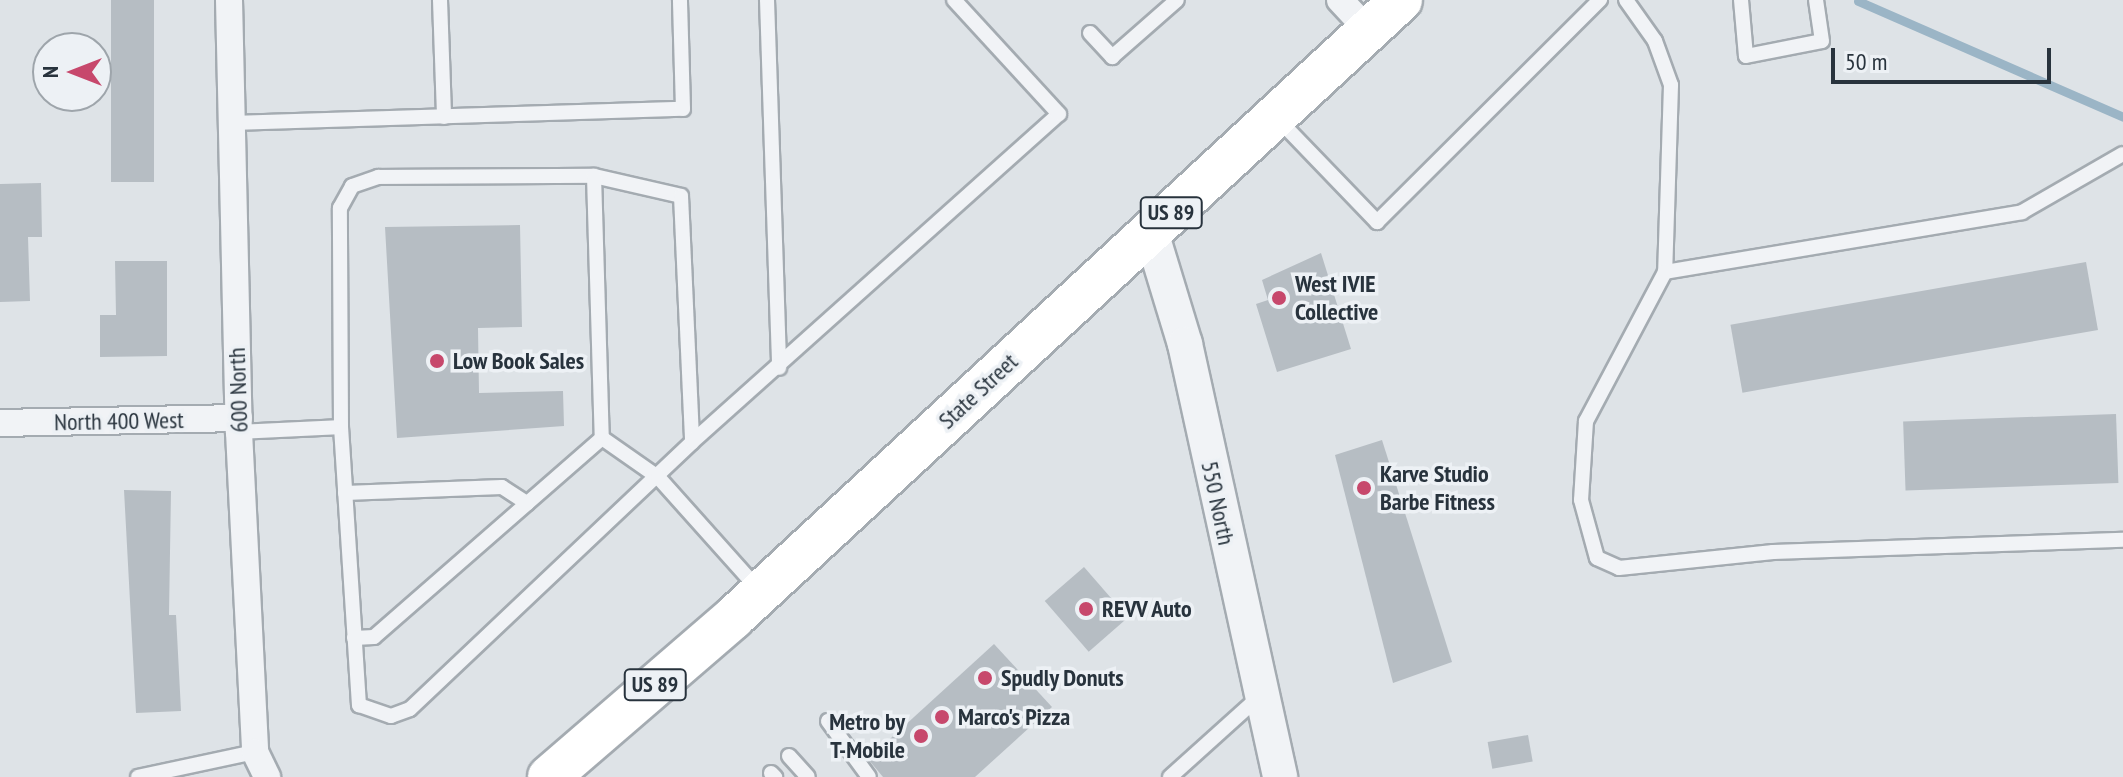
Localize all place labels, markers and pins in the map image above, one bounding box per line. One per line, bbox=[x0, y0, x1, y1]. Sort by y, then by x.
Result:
place label: West IVIE Collective bbox=[1295, 270, 1378, 326]
marker: West IVIE Collective bbox=[1270, 289, 1288, 307]
place label: Low Book Sales bbox=[453, 347, 585, 375]
marker: Low Book Sales bbox=[428, 352, 446, 370]
place label: Karve Studio Barbe Fitness bbox=[1380, 460, 1495, 516]
marker: Karve Studio Barbe Fitness bbox=[1355, 479, 1373, 497]
place label: REVV Auto bbox=[1102, 595, 1193, 623]
marker: REVV Auto bbox=[1077, 600, 1095, 618]
place label: Spudly Donuts bbox=[1001, 664, 1124, 692]
marker: Spudly Donuts bbox=[976, 669, 994, 687]
place label: Marco's Pizza bbox=[958, 703, 1070, 731]
place label: Metro by T-Mobile bbox=[829, 708, 905, 764]
marker: Marco's Pizza bbox=[933, 708, 951, 726]
marker: Metro by T-Mobile bbox=[912, 727, 930, 745]

